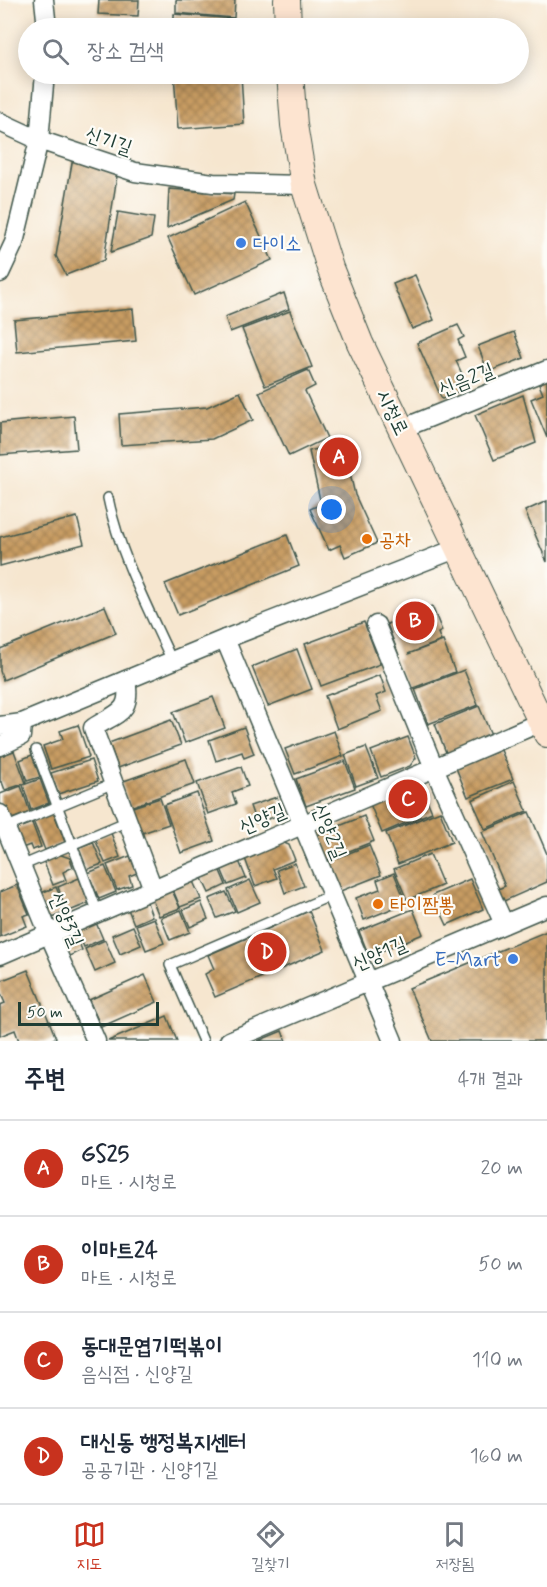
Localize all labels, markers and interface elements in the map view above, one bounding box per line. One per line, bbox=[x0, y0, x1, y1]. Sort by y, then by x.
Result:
search box bbox=[18, 18, 529, 84]
icon: search bbox=[39, 35, 72, 68]
text: 장소 검색 bbox=[87, 38, 164, 66]
street label: 신기길 bbox=[81, 121, 136, 162]
place label: 다이소 bbox=[253, 231, 301, 258]
marker: 다이소 bbox=[234, 236, 248, 250]
street label: 신음2길 bbox=[435, 357, 499, 404]
street label: 시청로 bbox=[369, 385, 414, 440]
pin: A bbox=[320, 434, 358, 480]
your location bbox=[317, 495, 346, 524]
place label: 공차 bbox=[379, 527, 411, 554]
marker: 공차 bbox=[360, 532, 374, 546]
pin: B bbox=[396, 598, 434, 644]
pin: C bbox=[388, 776, 428, 822]
street label: 신양길 bbox=[235, 798, 290, 841]
street label: 신양2길 bbox=[305, 800, 352, 864]
street label: 신양3길 bbox=[42, 888, 89, 951]
place label: 타이짬뽕 bbox=[390, 892, 454, 919]
marker: 타이짬뽕 bbox=[371, 897, 385, 911]
pin: D bbox=[248, 930, 286, 974]
street label: 신양1길 bbox=[348, 931, 411, 978]
place label: E-Mart bbox=[435, 947, 501, 974]
marker: E-Mart bbox=[506, 952, 520, 966]
scale bar bbox=[18, 999, 159, 1026]
text: 50 m bbox=[27, 1002, 63, 1023]
text: 주변 bbox=[24, 1063, 66, 1097]
text: 4개 결과 bbox=[458, 1067, 523, 1094]
text: GS25 bbox=[81, 1141, 129, 1169]
text: A bbox=[37, 1155, 50, 1182]
text: 20 m bbox=[480, 1155, 523, 1182]
text: 마트 · 시청로 bbox=[81, 1169, 177, 1196]
text: 이마트24 bbox=[81, 1237, 158, 1265]
text: B bbox=[37, 1251, 50, 1278]
text: 50 m bbox=[478, 1251, 523, 1278]
text: 마트 · 시청로 bbox=[81, 1265, 177, 1292]
text: 동대문엽기떡볶이 bbox=[81, 1333, 223, 1361]
text: C bbox=[36, 1347, 51, 1374]
text: 110 m bbox=[472, 1347, 523, 1374]
text: 음식점 · 신양길 bbox=[81, 1361, 193, 1388]
text: 대신동 행정복지센터 bbox=[81, 1429, 246, 1457]
text: D bbox=[37, 1443, 50, 1470]
text: 160 m bbox=[470, 1443, 523, 1470]
text: 공공기관 · 신양1길 bbox=[81, 1457, 218, 1484]
tab: 지도 bbox=[73, 1518, 106, 1575]
tab: 길찾기 bbox=[251, 1518, 290, 1575]
tab: 저장됨 bbox=[436, 1518, 474, 1575]

